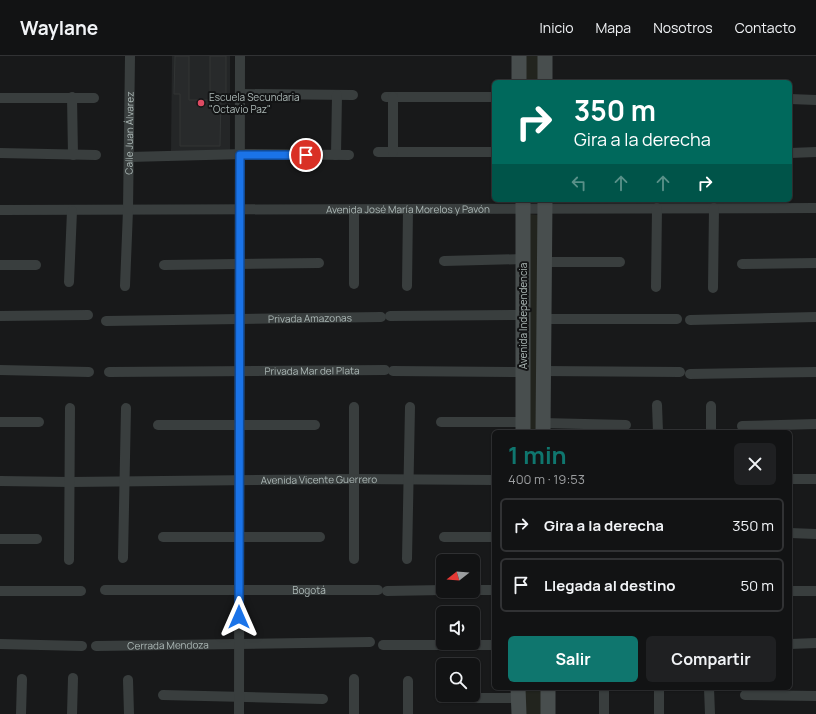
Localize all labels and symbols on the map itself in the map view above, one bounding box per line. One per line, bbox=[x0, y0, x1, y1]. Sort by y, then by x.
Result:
place label: Escuela Secundaria "Octavio Paz" bbox=[209, 90, 300, 116]
street label: Calle Juan Álvarez bbox=[121, 91, 137, 175]
marker: Escuela Secundaria "Octavio Paz" bbox=[196, 98, 206, 108]
pin bbox=[289, 138, 323, 172]
street label: Avenida José María Morelos y Pavón bbox=[326, 202, 490, 216]
street label: Avenida Independencia bbox=[516, 263, 530, 369]
street label: Privada Amazonas bbox=[268, 310, 352, 326]
street label: Privada Mar del Plata bbox=[264, 363, 360, 378]
street label: Avenida Vicente Guerrero bbox=[261, 472, 377, 487]
north arrow bbox=[436, 554, 480, 598]
street label: Bogotá bbox=[292, 583, 326, 597]
position arrow bbox=[218, 596, 260, 638]
street label: Cerrada Mendoza bbox=[127, 637, 209, 653]

